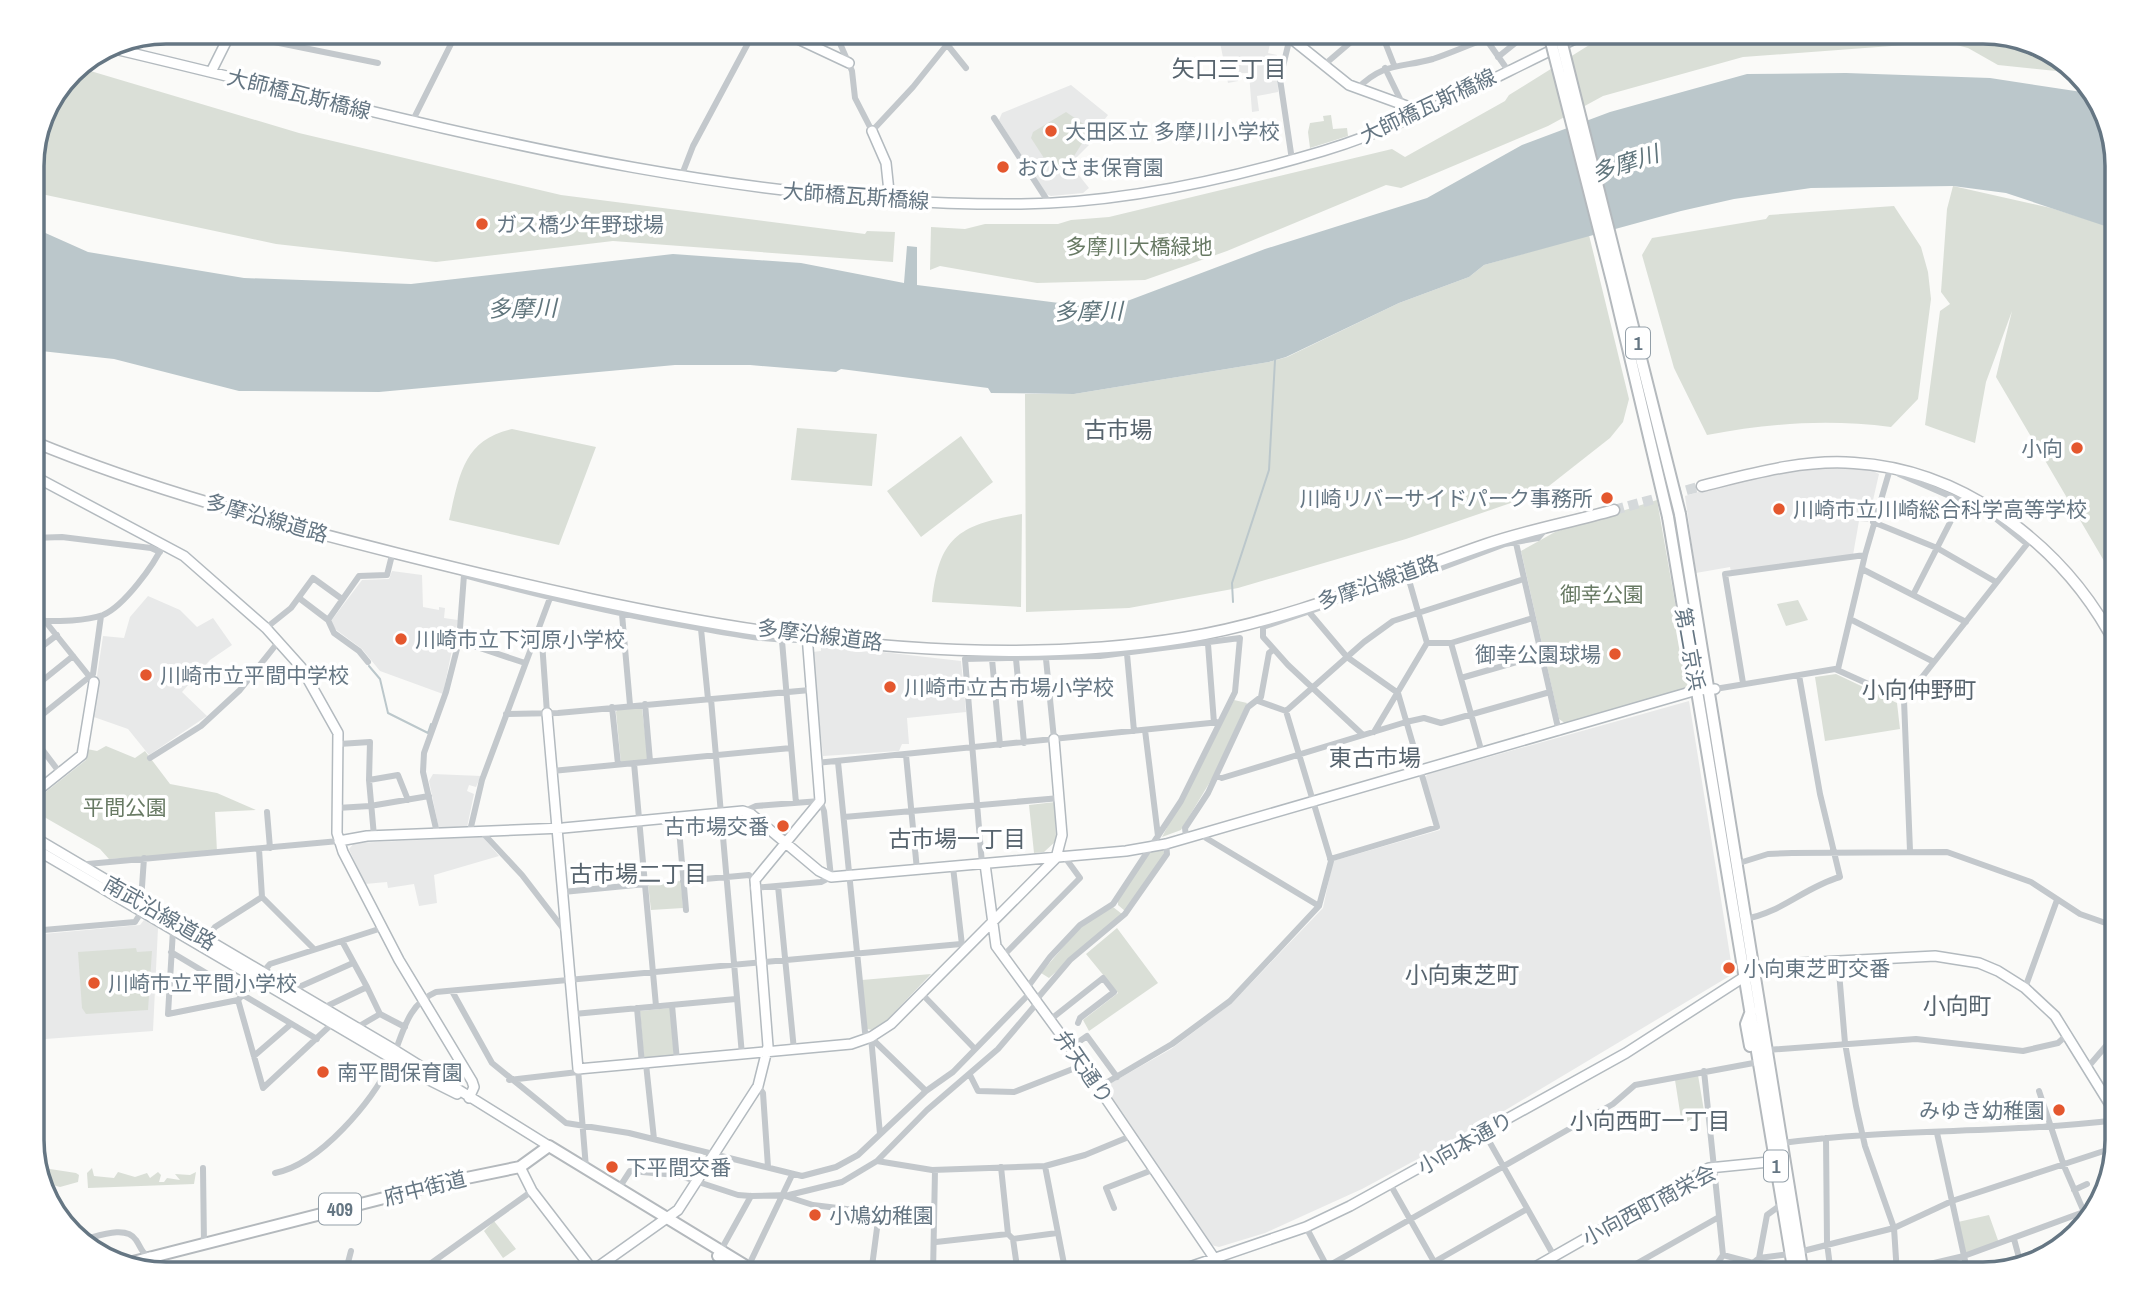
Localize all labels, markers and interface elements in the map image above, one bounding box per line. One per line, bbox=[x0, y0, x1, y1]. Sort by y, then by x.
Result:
district label: 矢口三丁目 bbox=[1172, 53, 1287, 84]
street label: 大師橋瓦斯橋線 bbox=[224, 62, 374, 126]
street label: 大師橋瓦斯橋線 bbox=[1355, 62, 1501, 150]
place label: 大田区立 多摩川小学校 bbox=[1065, 117, 1280, 146]
marker: 大田区立 多摩川小学校 bbox=[1043, 123, 1059, 139]
water label: 多摩川 bbox=[1587, 137, 1665, 188]
place label: おひさま保育園 bbox=[1017, 153, 1164, 182]
marker: おひさま保育園 bbox=[995, 159, 1011, 175]
street label: 大師橋瓦斯橋線 bbox=[782, 176, 930, 216]
place label: ガス橋少年野球場 bbox=[496, 210, 664, 239]
marker: ガス橋少年野球場 bbox=[474, 216, 490, 232]
park label: 多摩川大橋緑地 bbox=[1066, 232, 1213, 261]
water label: 多摩川 bbox=[487, 292, 560, 324]
water label: 多摩川 bbox=[1053, 295, 1126, 327]
road number: 1 bbox=[1626, 328, 1650, 358]
district label: 古市場 bbox=[1084, 414, 1153, 445]
place label: 小向 bbox=[2021, 434, 2063, 463]
marker: 小向 bbox=[2069, 440, 2085, 456]
place label: 川崎リバーサイドパーク事務所 bbox=[1299, 484, 1593, 513]
street label: 多摩沿線道路 bbox=[202, 487, 332, 549]
marker: 川崎リバーサイドパーク事務所 bbox=[1599, 490, 1615, 506]
place label: 川崎市立川崎総合科学高等学校 bbox=[1793, 495, 2087, 524]
marker: 川崎市立川崎総合科学高等学校 bbox=[1771, 501, 1787, 517]
street label: 多摩沿線道路 bbox=[1314, 548, 1442, 616]
park label: 御幸公園 bbox=[1560, 580, 1644, 609]
street label: 第二京浜 bbox=[1668, 605, 1712, 693]
street label: 多摩沿線道路 bbox=[756, 613, 884, 657]
place label: 川崎市立下河原小学校 bbox=[415, 625, 625, 654]
marker: 川崎市立下河原小学校 bbox=[393, 631, 409, 647]
place label: 御幸公園球場 bbox=[1475, 640, 1601, 669]
marker: 御幸公園球場 bbox=[1607, 646, 1623, 662]
place label: 川崎市立平間中学校 bbox=[160, 661, 349, 690]
marker: 川崎市立平間中学校 bbox=[138, 667, 154, 683]
place label: 川崎市立古市場小学校 bbox=[904, 673, 1114, 702]
district label: 小向仲野町 bbox=[1862, 674, 1977, 705]
marker: 川崎市立古市場小学校 bbox=[882, 679, 898, 695]
district label: 東古市場 bbox=[1329, 742, 1421, 773]
park label: 平間公園 bbox=[83, 793, 167, 822]
place label: 古市場交番 bbox=[664, 812, 769, 841]
marker: 古市場交番 bbox=[775, 818, 791, 834]
district label: 古市場一丁目 bbox=[888, 823, 1026, 854]
district label: 古市場二丁目 bbox=[569, 858, 707, 889]
street label: 南武沿線道路 bbox=[98, 869, 222, 957]
place label: 小向東芝町交番 bbox=[1743, 954, 1890, 983]
district label: 小向東芝町 bbox=[1405, 959, 1520, 990]
marker: 小向東芝町交番 bbox=[1721, 960, 1737, 976]
place label: 川崎市立平間小学校 bbox=[108, 969, 297, 998]
marker: 川崎市立平間小学校 bbox=[86, 975, 102, 991]
district label: 小向町 bbox=[1923, 990, 1992, 1021]
street label: 弁天通り bbox=[1048, 1024, 1120, 1110]
place label: 南平間保育園 bbox=[337, 1058, 463, 1087]
marker: 南平間保育園 bbox=[315, 1064, 331, 1080]
place label: みゆき幼稚園 bbox=[1919, 1096, 2045, 1125]
marker: みゆき幼稚園 bbox=[2051, 1102, 2067, 1118]
street label: 小向本通り bbox=[1412, 1105, 1518, 1181]
district label: 小向西町一丁目 bbox=[1570, 1105, 1731, 1136]
road number: 1 bbox=[1764, 1150, 1788, 1182]
place label: 下平間交番 bbox=[626, 1153, 731, 1182]
street label: 小向西町商栄会 bbox=[1577, 1158, 1721, 1252]
marker: 下平間交番 bbox=[604, 1159, 620, 1175]
street label: 府中街道 bbox=[381, 1164, 469, 1212]
road number: 409 bbox=[319, 1194, 361, 1224]
place label: 小鳩幼稚園 bbox=[829, 1201, 934, 1230]
marker: 小鳩幼稚園 bbox=[807, 1207, 823, 1223]

